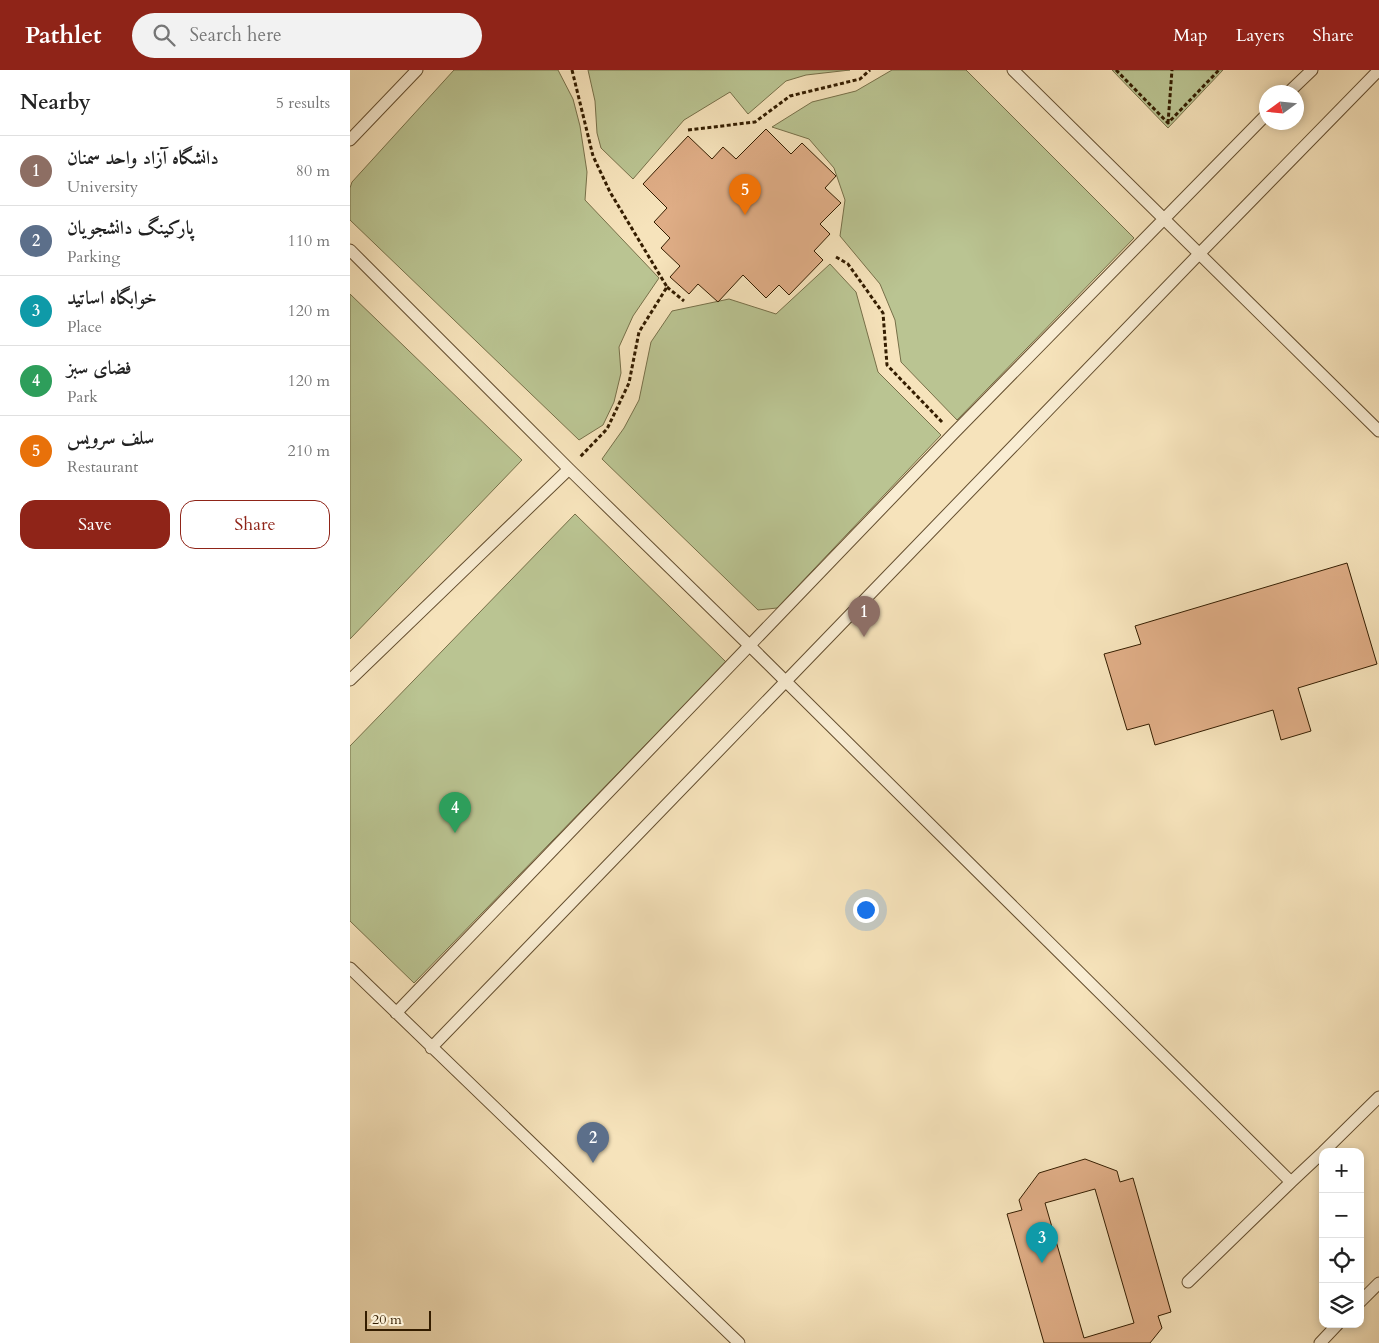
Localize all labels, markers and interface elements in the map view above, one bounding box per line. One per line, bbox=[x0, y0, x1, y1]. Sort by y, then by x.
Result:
search box bbox=[132, 13, 482, 58]
text: Pathlet bbox=[25, 19, 102, 52]
icon: search bbox=[150, 21, 178, 49]
text: Search here bbox=[190, 22, 282, 48]
text: Map bbox=[1173, 23, 1208, 48]
text: Layers bbox=[1236, 23, 1285, 48]
text: Share bbox=[1313, 23, 1354, 48]
north arrow bbox=[1259, 85, 1304, 130]
text: Nearby bbox=[20, 88, 91, 117]
text: 5 results bbox=[276, 92, 330, 114]
text: دانشگاه آزاد واحد سمنان bbox=[67, 145, 219, 171]
text: 1 bbox=[32, 160, 40, 182]
text: 80 m bbox=[296, 160, 330, 182]
pin: 5 bbox=[729, 174, 761, 215]
text: University bbox=[67, 176, 138, 198]
text: پارکینگ دانشجویان bbox=[67, 215, 194, 241]
text: 2 bbox=[32, 230, 40, 252]
text: 110 m bbox=[288, 230, 330, 252]
text: Parking bbox=[67, 246, 120, 268]
text: خوابگاه اساتید bbox=[67, 285, 157, 311]
text: 3 bbox=[32, 300, 40, 322]
text: 120 m bbox=[288, 300, 330, 322]
text: Place bbox=[67, 316, 102, 338]
text: فضای سبز bbox=[67, 355, 132, 381]
text: 4 bbox=[32, 370, 40, 392]
text: 120 m bbox=[288, 370, 330, 392]
text: Park bbox=[67, 386, 98, 408]
text: سلف سرویس bbox=[67, 425, 154, 451]
text: 5 bbox=[32, 440, 40, 462]
text: 210 m bbox=[288, 440, 330, 462]
text: Restaurant bbox=[67, 456, 138, 478]
button: Save bbox=[20, 500, 170, 549]
button: Share bbox=[180, 500, 330, 549]
pin: 1 bbox=[848, 596, 880, 637]
pin: 4 bbox=[439, 792, 471, 833]
your location bbox=[853, 897, 879, 923]
pin: 2 bbox=[577, 1122, 609, 1163]
map controls bbox=[1319, 1148, 1364, 1328]
button: + bbox=[1319, 1148, 1364, 1193]
button: − bbox=[1319, 1193, 1364, 1238]
pin: 3 bbox=[1026, 1222, 1058, 1263]
button: locate bbox=[1319, 1238, 1364, 1283]
button: layers bbox=[1319, 1283, 1364, 1328]
scale bar bbox=[365, 1308, 431, 1331]
text: 20 m bbox=[372, 1310, 402, 1329]

